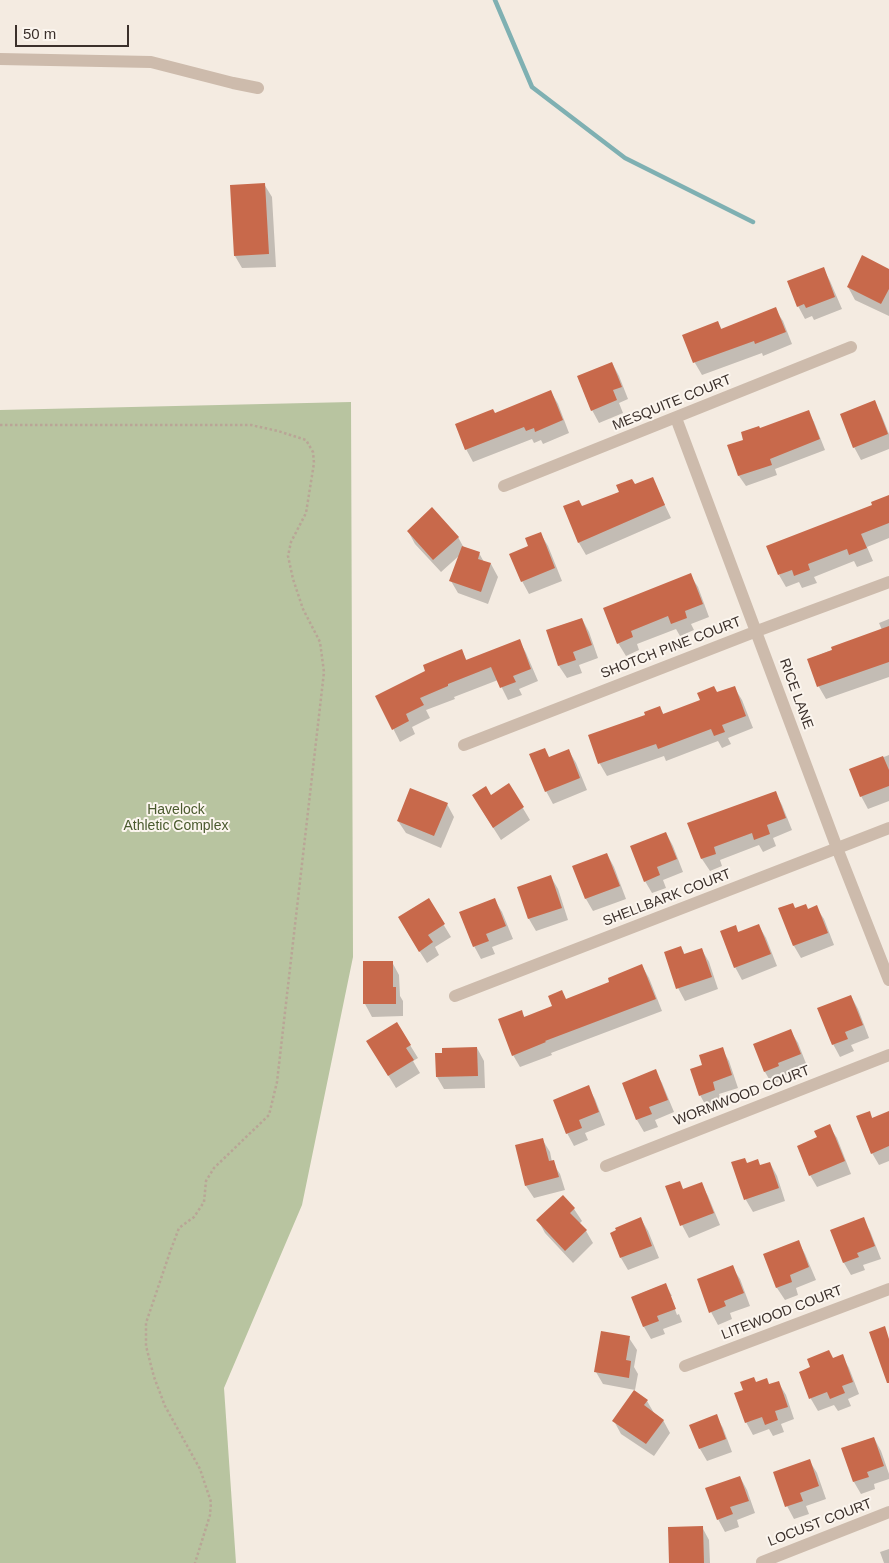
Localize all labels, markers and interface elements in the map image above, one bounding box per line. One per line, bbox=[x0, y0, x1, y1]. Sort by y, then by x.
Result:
scale bar bbox=[18, 15, 131, 47]
text: 50 m bbox=[23, 25, 56, 42]
street label: MESQUITE COURT bbox=[610, 372, 734, 434]
street label: SHOTCH PINE COURT bbox=[598, 613, 744, 683]
street label: RICE LANE bbox=[775, 656, 817, 732]
park label: Havelock Athletic Complex bbox=[123, 802, 229, 834]
street label: SHELLBARK COURT bbox=[601, 866, 733, 930]
street label: WORMWOOD COURT bbox=[672, 1062, 812, 1130]
street label: LITEWOOD COURT bbox=[719, 1282, 845, 1344]
street label: LOCUST COURT bbox=[766, 1495, 874, 1551]

